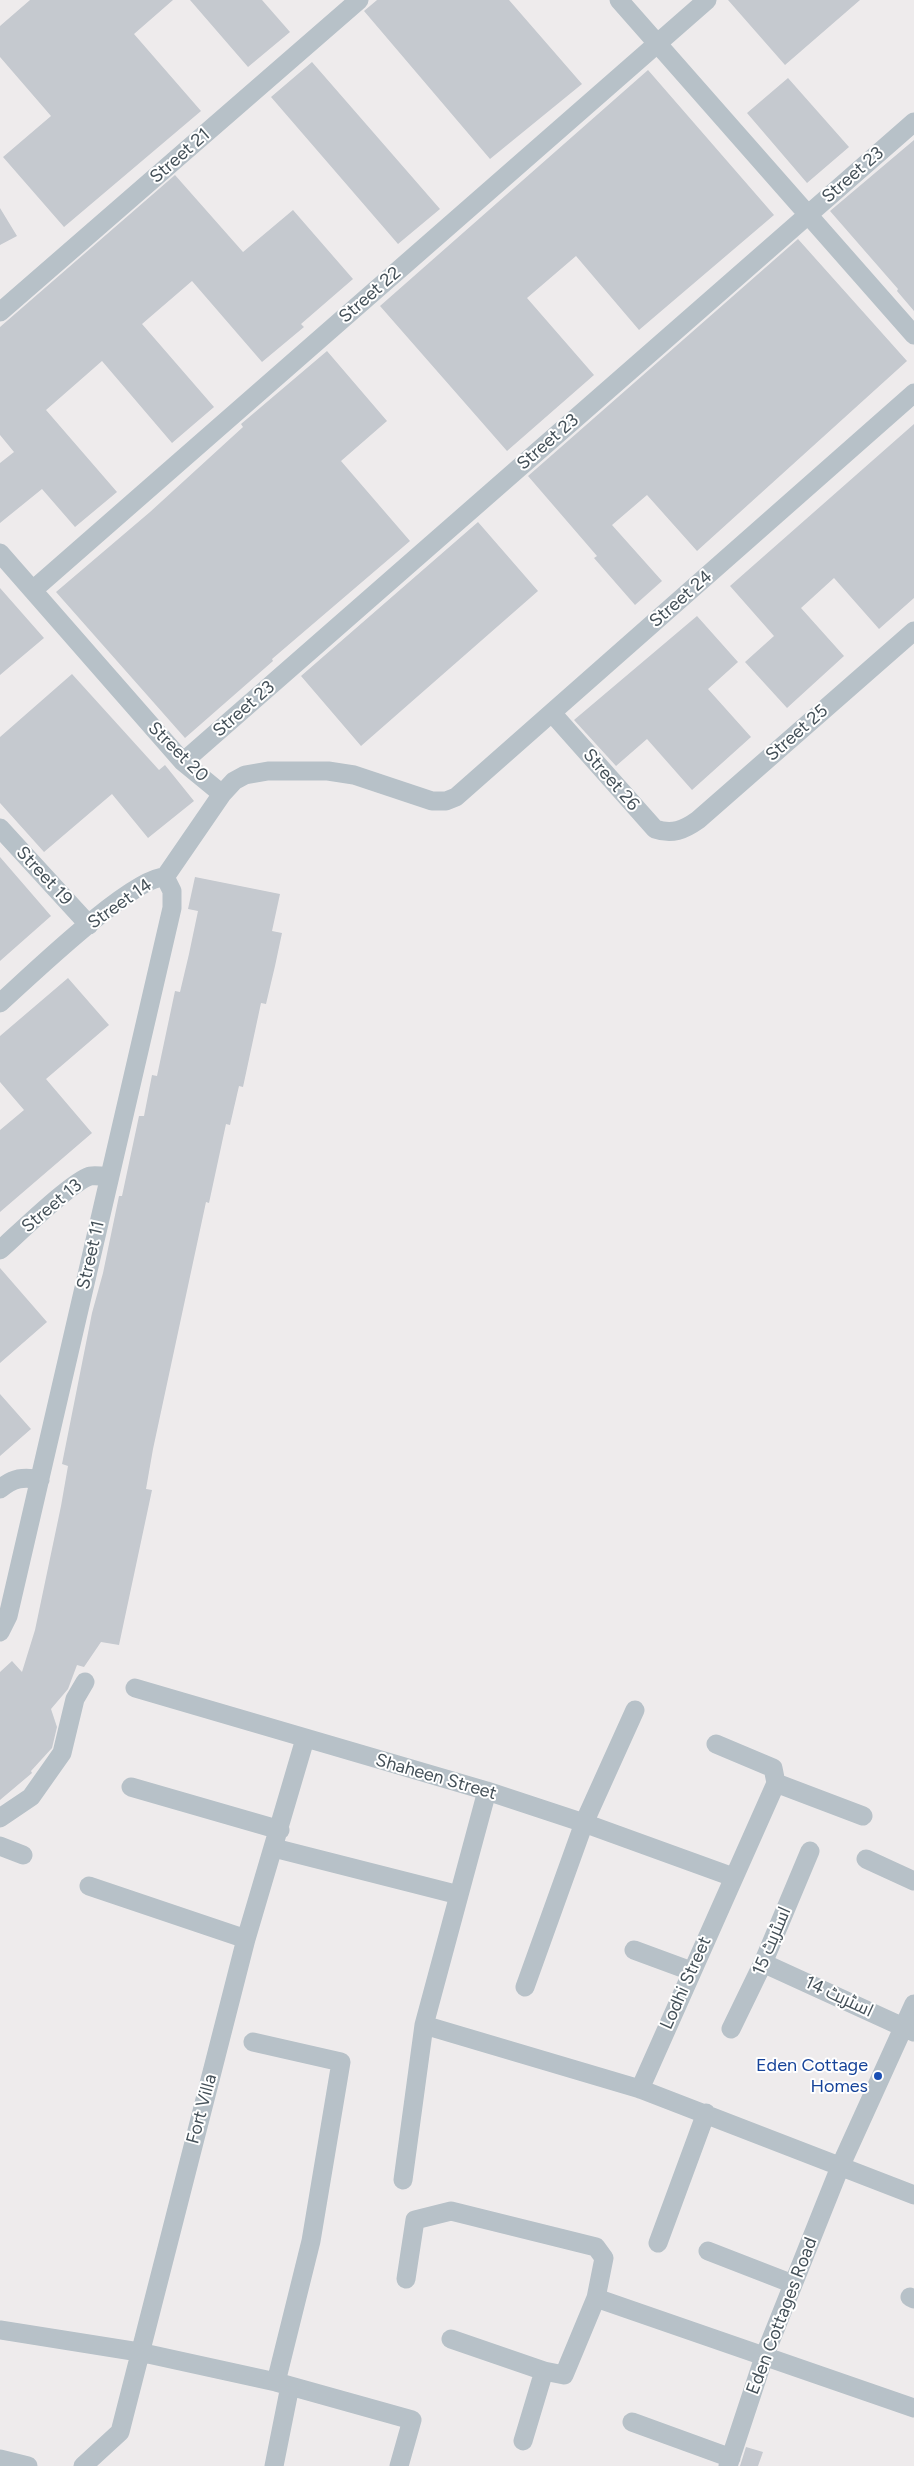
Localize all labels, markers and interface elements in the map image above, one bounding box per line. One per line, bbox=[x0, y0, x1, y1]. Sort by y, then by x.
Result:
street label: Street 21 bbox=[146, 124, 214, 188]
street label: Street 23 bbox=[818, 142, 888, 208]
street label: Street 22 bbox=[335, 262, 405, 328]
street label: Street 23 bbox=[513, 409, 583, 475]
street label: Street 24 bbox=[645, 566, 717, 632]
street label: Street 23 bbox=[209, 676, 279, 742]
street label: Street 25 bbox=[762, 700, 832, 766]
street label: Street 20 bbox=[143, 717, 213, 787]
street label: Street 26 bbox=[578, 745, 644, 815]
street label: Street 19 bbox=[11, 842, 77, 910]
street label: Street 14 bbox=[84, 874, 156, 934]
street label: Street 13 bbox=[17, 1175, 87, 1237]
street label: Street 11 bbox=[73, 1219, 109, 1291]
street label: Shaheen Street bbox=[373, 1749, 499, 1805]
street label: اسٹریٹ 15 bbox=[748, 1904, 796, 1978]
street label: Lodhi Street bbox=[656, 1933, 716, 2033]
street label: اسٹریٹ 14 bbox=[801, 1972, 877, 2022]
place label: Eden Cottage Homes bbox=[756, 2055, 868, 2098]
marker: Eden Cottage Homes bbox=[872, 2070, 884, 2082]
street label: Fort Villa bbox=[182, 2072, 222, 2146]
street label: Eden Cottages Road bbox=[742, 2234, 822, 2398]

